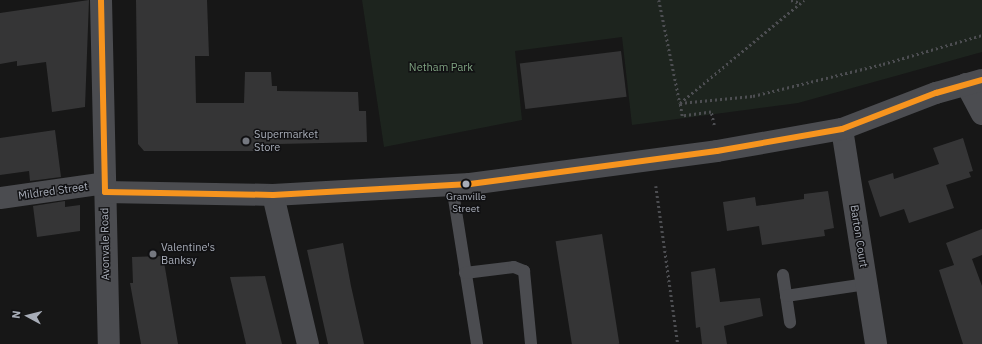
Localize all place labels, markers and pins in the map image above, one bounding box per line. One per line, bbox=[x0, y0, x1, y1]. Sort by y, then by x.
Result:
place label: Supermarket Store bbox=[254, 128, 318, 154]
marker: Supermarket Store bbox=[241, 136, 251, 146]
marker: Granville Street bbox=[461, 179, 471, 189]
place label: Granville Street bbox=[446, 190, 486, 214]
place label: Valentine's Banksy bbox=[161, 241, 215, 267]
marker: Valentine's Banksy bbox=[148, 249, 158, 259]

